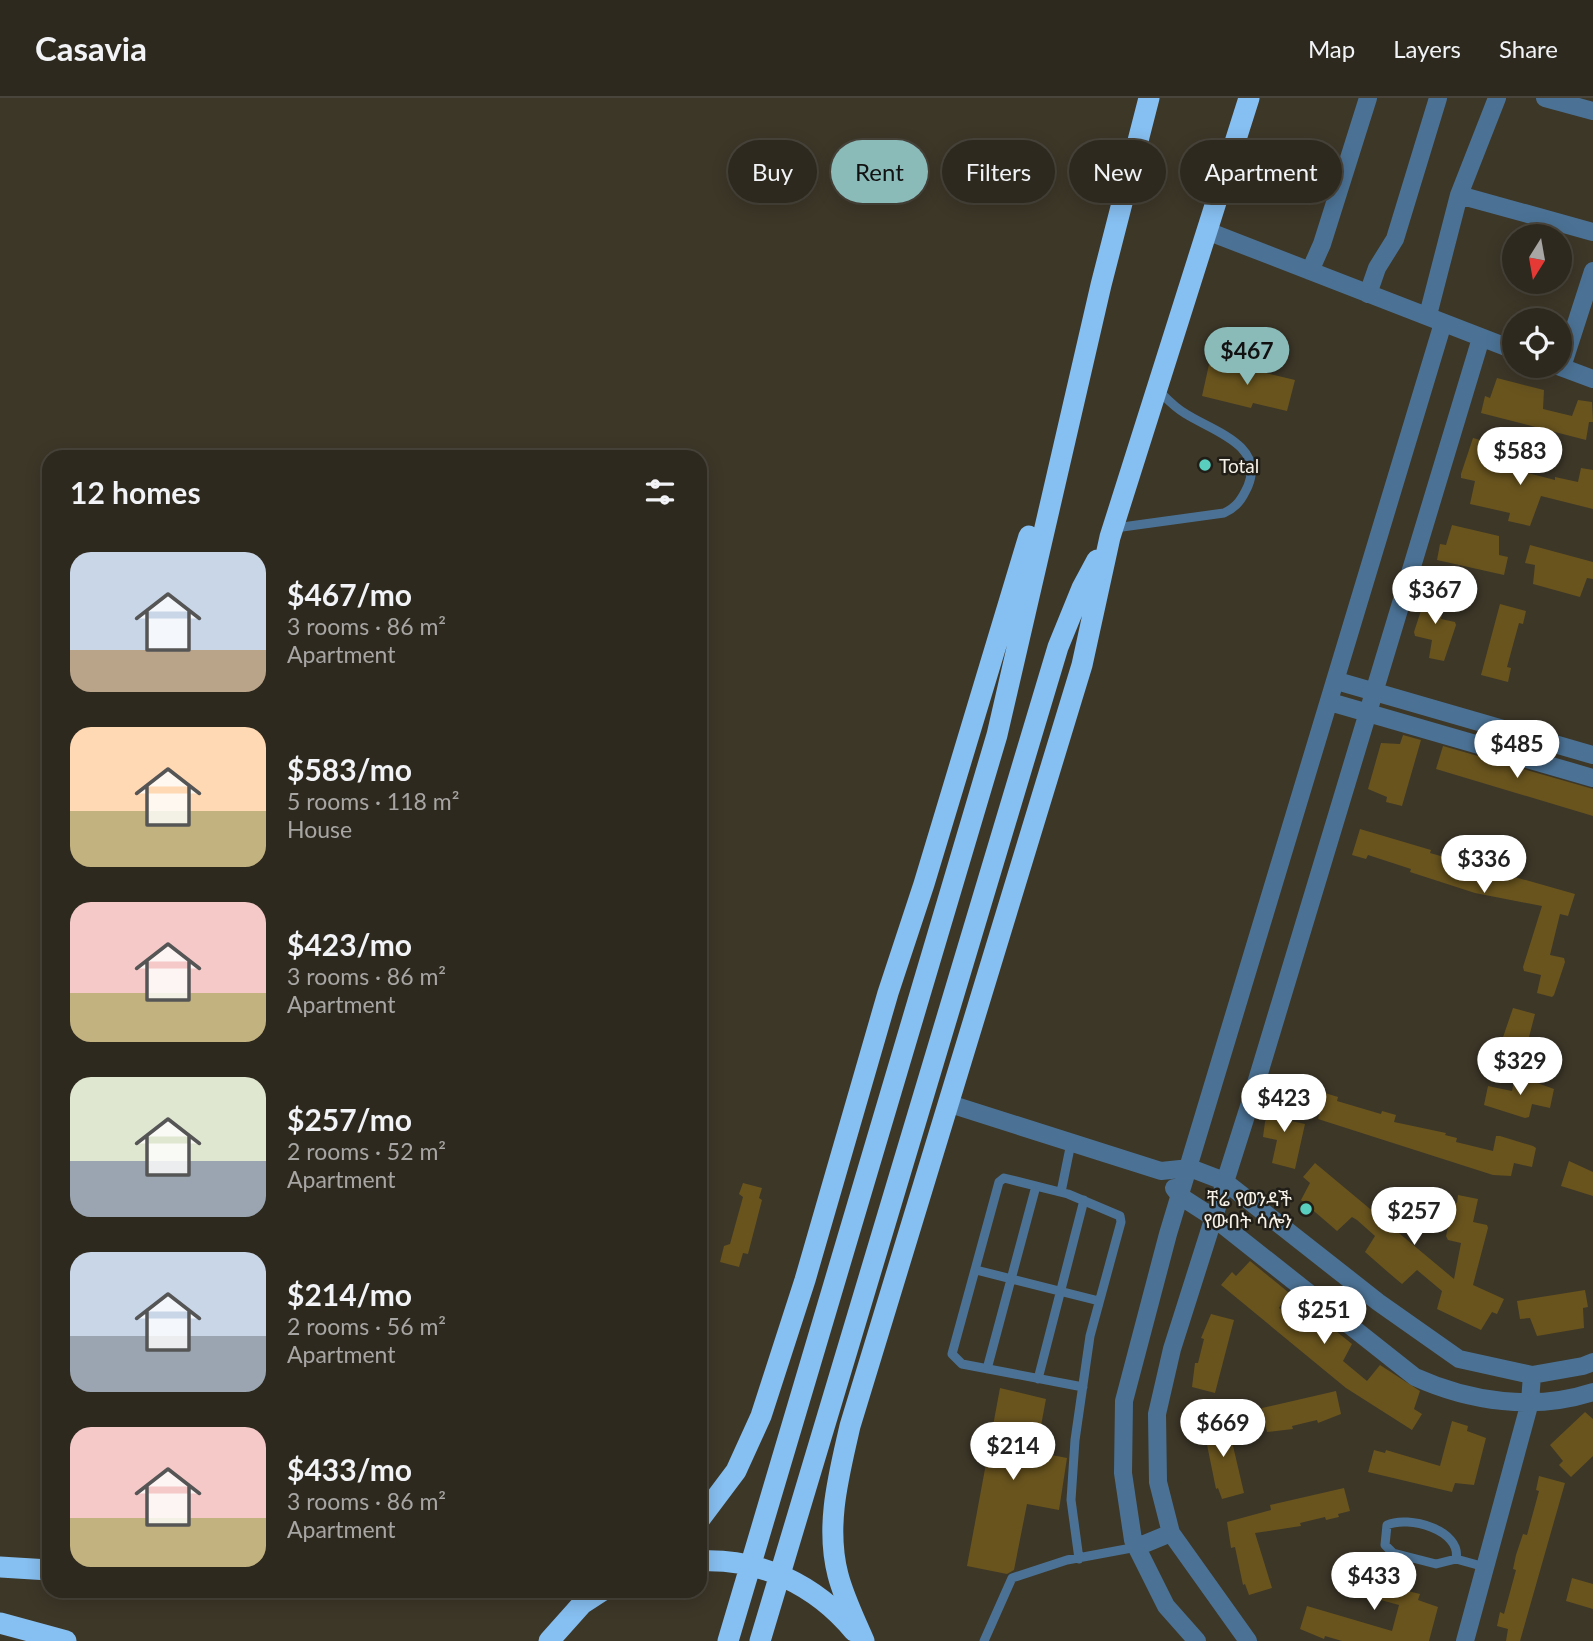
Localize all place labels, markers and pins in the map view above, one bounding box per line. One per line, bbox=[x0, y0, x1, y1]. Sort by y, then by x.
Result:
pin: $467 bbox=[1206, 328, 1288, 387]
pin: $583 bbox=[1479, 428, 1561, 487]
place label: Total bbox=[1219, 454, 1259, 477]
marker: Total bbox=[1197, 457, 1213, 473]
pin: $367 bbox=[1394, 566, 1476, 626]
pin: $485 bbox=[1476, 720, 1558, 780]
pin: $336 bbox=[1443, 836, 1525, 895]
pin: $329 bbox=[1479, 1038, 1561, 1097]
pin: $423 bbox=[1243, 1074, 1325, 1134]
place label: ቸሬ የወንዳች የውበት ሳሎን bbox=[1203, 1187, 1292, 1232]
pin: $257 bbox=[1373, 1188, 1455, 1247]
marker: ቸሬ የወንዳች የውበት ሳሎን bbox=[1298, 1201, 1314, 1217]
pin: $251 bbox=[1283, 1286, 1365, 1346]
pin: $669 bbox=[1182, 1400, 1264, 1459]
pin: $214 bbox=[972, 1422, 1054, 1482]
pin: $433 bbox=[1333, 1552, 1415, 1612]

